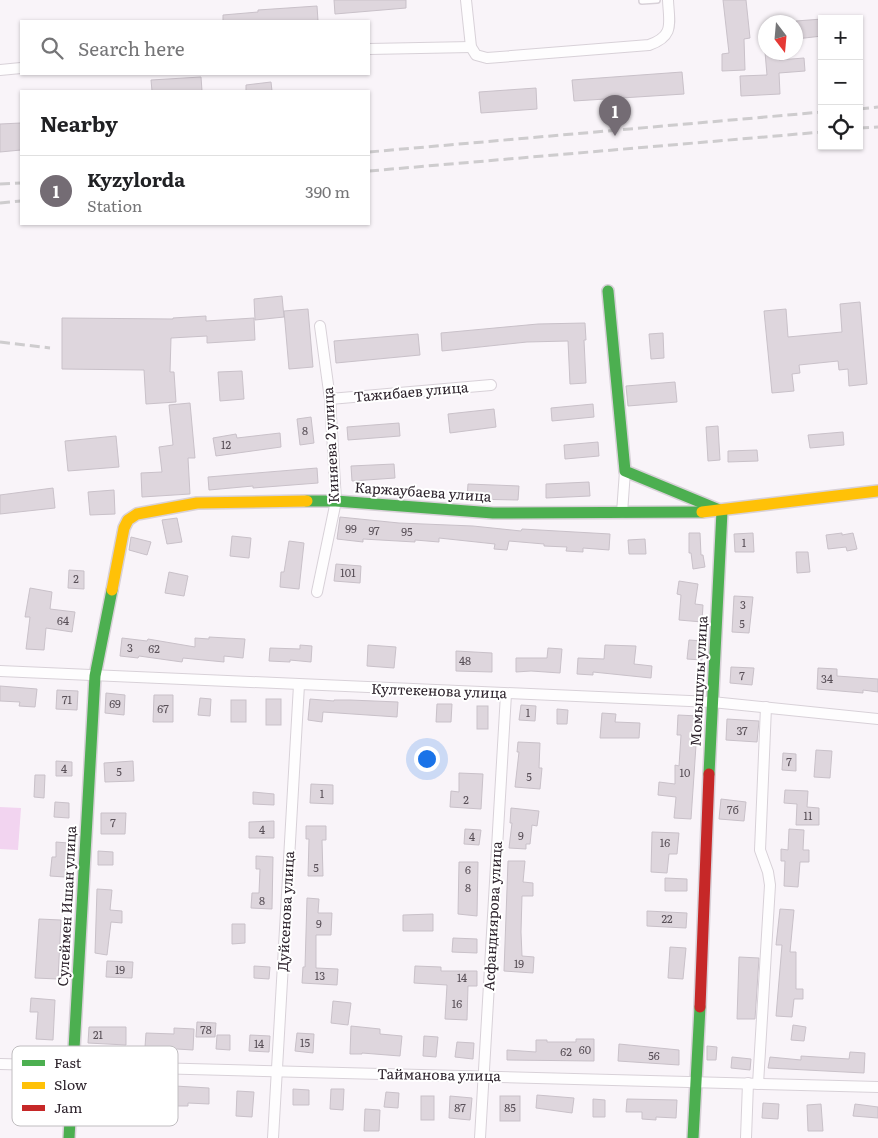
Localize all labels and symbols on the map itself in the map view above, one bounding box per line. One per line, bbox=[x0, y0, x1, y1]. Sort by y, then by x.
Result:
north arrow bbox=[758, 15, 803, 60]
pin: 1 bbox=[599, 95, 631, 136]
street label: Тажибаев улица bbox=[353, 376, 470, 406]
street label: Киняева 2 улица bbox=[317, 386, 343, 504]
house number: 8 bbox=[302, 422, 308, 438]
house number: 12 bbox=[221, 436, 231, 452]
street label: Каржаубаева улица bbox=[354, 476, 493, 506]
house number: 99 bbox=[345, 520, 357, 536]
house number: 97 bbox=[368, 522, 380, 538]
house number: 95 bbox=[401, 523, 413, 539]
house number: 1 bbox=[742, 534, 747, 550]
house number: 101 bbox=[340, 564, 356, 580]
house number: 2 bbox=[73, 570, 79, 586]
house number: 3 bbox=[740, 596, 746, 612]
house number: 64 bbox=[57, 612, 69, 628]
street label: Момышулы улица bbox=[685, 615, 711, 747]
house number: 5 bbox=[739, 615, 745, 631]
house number: 3 bbox=[127, 639, 133, 655]
house number: 62 bbox=[148, 640, 160, 656]
house number: 48 bbox=[459, 652, 471, 668]
house number: 7 bbox=[739, 667, 745, 683]
house number: 34 bbox=[821, 670, 833, 686]
street label: Култекенова улица bbox=[371, 678, 508, 702]
house number: 71 bbox=[62, 691, 73, 707]
house number: 69 bbox=[109, 695, 121, 711]
house number: 67 bbox=[157, 700, 169, 716]
house number: 1 bbox=[526, 704, 531, 720]
house number: 37 bbox=[736, 722, 748, 738]
your location bbox=[414, 746, 440, 772]
house number: 7 bbox=[786, 753, 792, 769]
house number: 4 bbox=[61, 760, 67, 776]
house number: 5 bbox=[116, 763, 122, 779]
house number: 10 bbox=[680, 764, 690, 780]
house number: 5 bbox=[526, 768, 532, 784]
house number: 1 bbox=[320, 785, 325, 801]
house number: 2 bbox=[463, 791, 469, 807]
house number: 7б bbox=[727, 801, 739, 817]
house number: 11 bbox=[804, 807, 813, 823]
house number: 7 bbox=[110, 814, 116, 830]
house number: 4 bbox=[259, 821, 265, 837]
street label: Сулеймен Ишан улица bbox=[52, 825, 80, 987]
house number: 9 bbox=[518, 827, 524, 843]
house number: 4 bbox=[469, 828, 475, 844]
house number: 16 bbox=[660, 834, 670, 850]
street label: Асфандиярова улица bbox=[478, 840, 506, 991]
street label: Дуйсенова улица bbox=[272, 850, 298, 972]
house number: 5 bbox=[313, 859, 319, 875]
house number: 6 bbox=[465, 861, 471, 877]
house number: 8 bbox=[465, 879, 471, 895]
house number: 8 bbox=[259, 892, 265, 908]
house number: 22 bbox=[661, 910, 673, 926]
house number: 9 bbox=[316, 915, 322, 931]
house number: 19 bbox=[514, 955, 524, 971]
house number: 19 bbox=[115, 961, 125, 977]
house number: 13 bbox=[315, 967, 325, 983]
house number: 14 bbox=[457, 969, 467, 985]
house number: 16 bbox=[452, 995, 462, 1011]
house number: 78 bbox=[200, 1021, 212, 1037]
house number: 21 bbox=[93, 1026, 104, 1042]
house number: 15 bbox=[300, 1034, 310, 1050]
house number: 14 bbox=[254, 1035, 264, 1051]
house number: 60 bbox=[579, 1041, 591, 1057]
house number: 62 bbox=[560, 1043, 572, 1059]
legend bbox=[12, 1046, 178, 1126]
house number: 56 bbox=[648, 1047, 660, 1063]
text: Fast bbox=[54, 1052, 82, 1072]
street label: Тайманова улица bbox=[377, 1063, 501, 1085]
text: Slow bbox=[54, 1074, 87, 1094]
text: Jam bbox=[54, 1097, 83, 1117]
house number: 87 bbox=[454, 1099, 466, 1115]
house number: 85 bbox=[504, 1099, 516, 1115]

